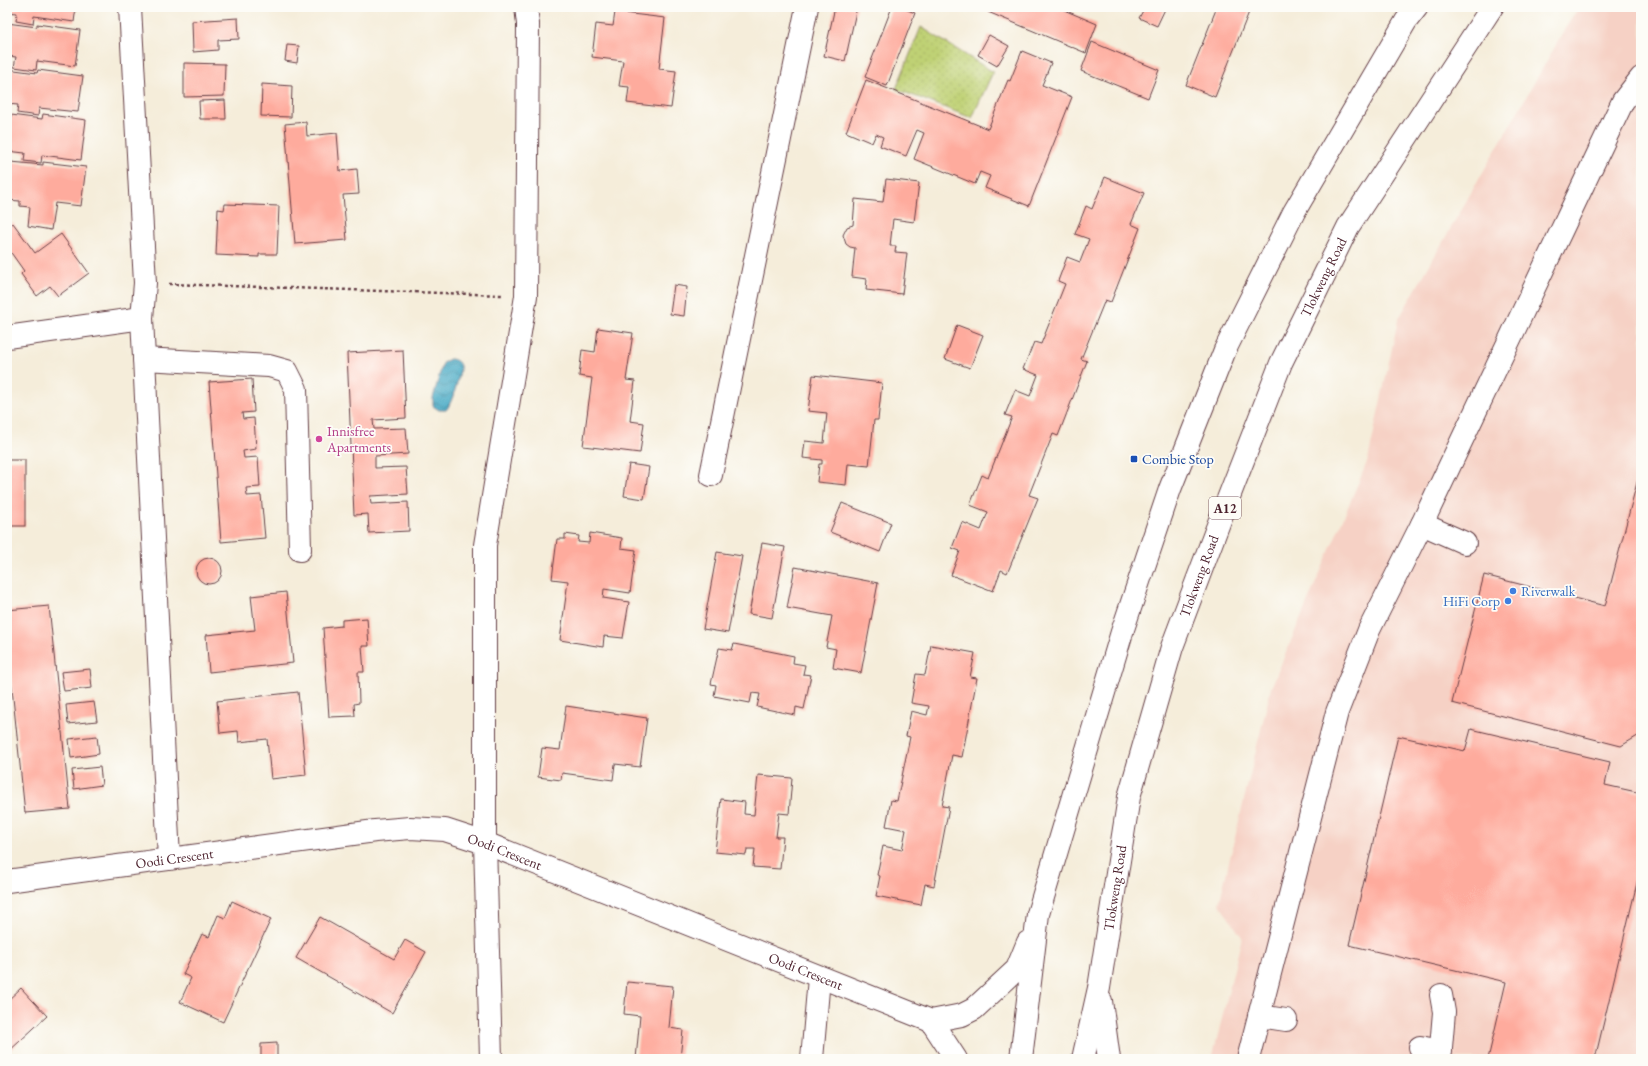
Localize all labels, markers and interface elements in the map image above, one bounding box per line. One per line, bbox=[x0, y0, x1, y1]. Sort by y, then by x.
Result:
street label: Tlokweng Road bbox=[1296, 234, 1351, 320]
place label: Innisfree Apartments bbox=[326, 422, 391, 456]
marker: Innisfree Apartments bbox=[314, 434, 324, 444]
place label: Combie Stop bbox=[1142, 450, 1214, 468]
marker: Combie Stop bbox=[1129, 454, 1139, 464]
road number: A12 bbox=[1209, 497, 1241, 519]
street label: Tlokweng Road bbox=[1175, 532, 1223, 620]
place label: Riverwalk bbox=[1521, 582, 1576, 600]
marker: Riverwalk bbox=[1508, 586, 1518, 596]
place label: HiFi Corp bbox=[1443, 592, 1500, 610]
marker: HiFi Corp bbox=[1503, 596, 1513, 606]
street label: Oodi Crescent bbox=[465, 829, 545, 874]
street label: Tlokweng Road bbox=[1099, 843, 1130, 932]
street label: Oodi Crescent bbox=[134, 844, 215, 872]
street label: Oodi Crescent bbox=[766, 948, 846, 994]

